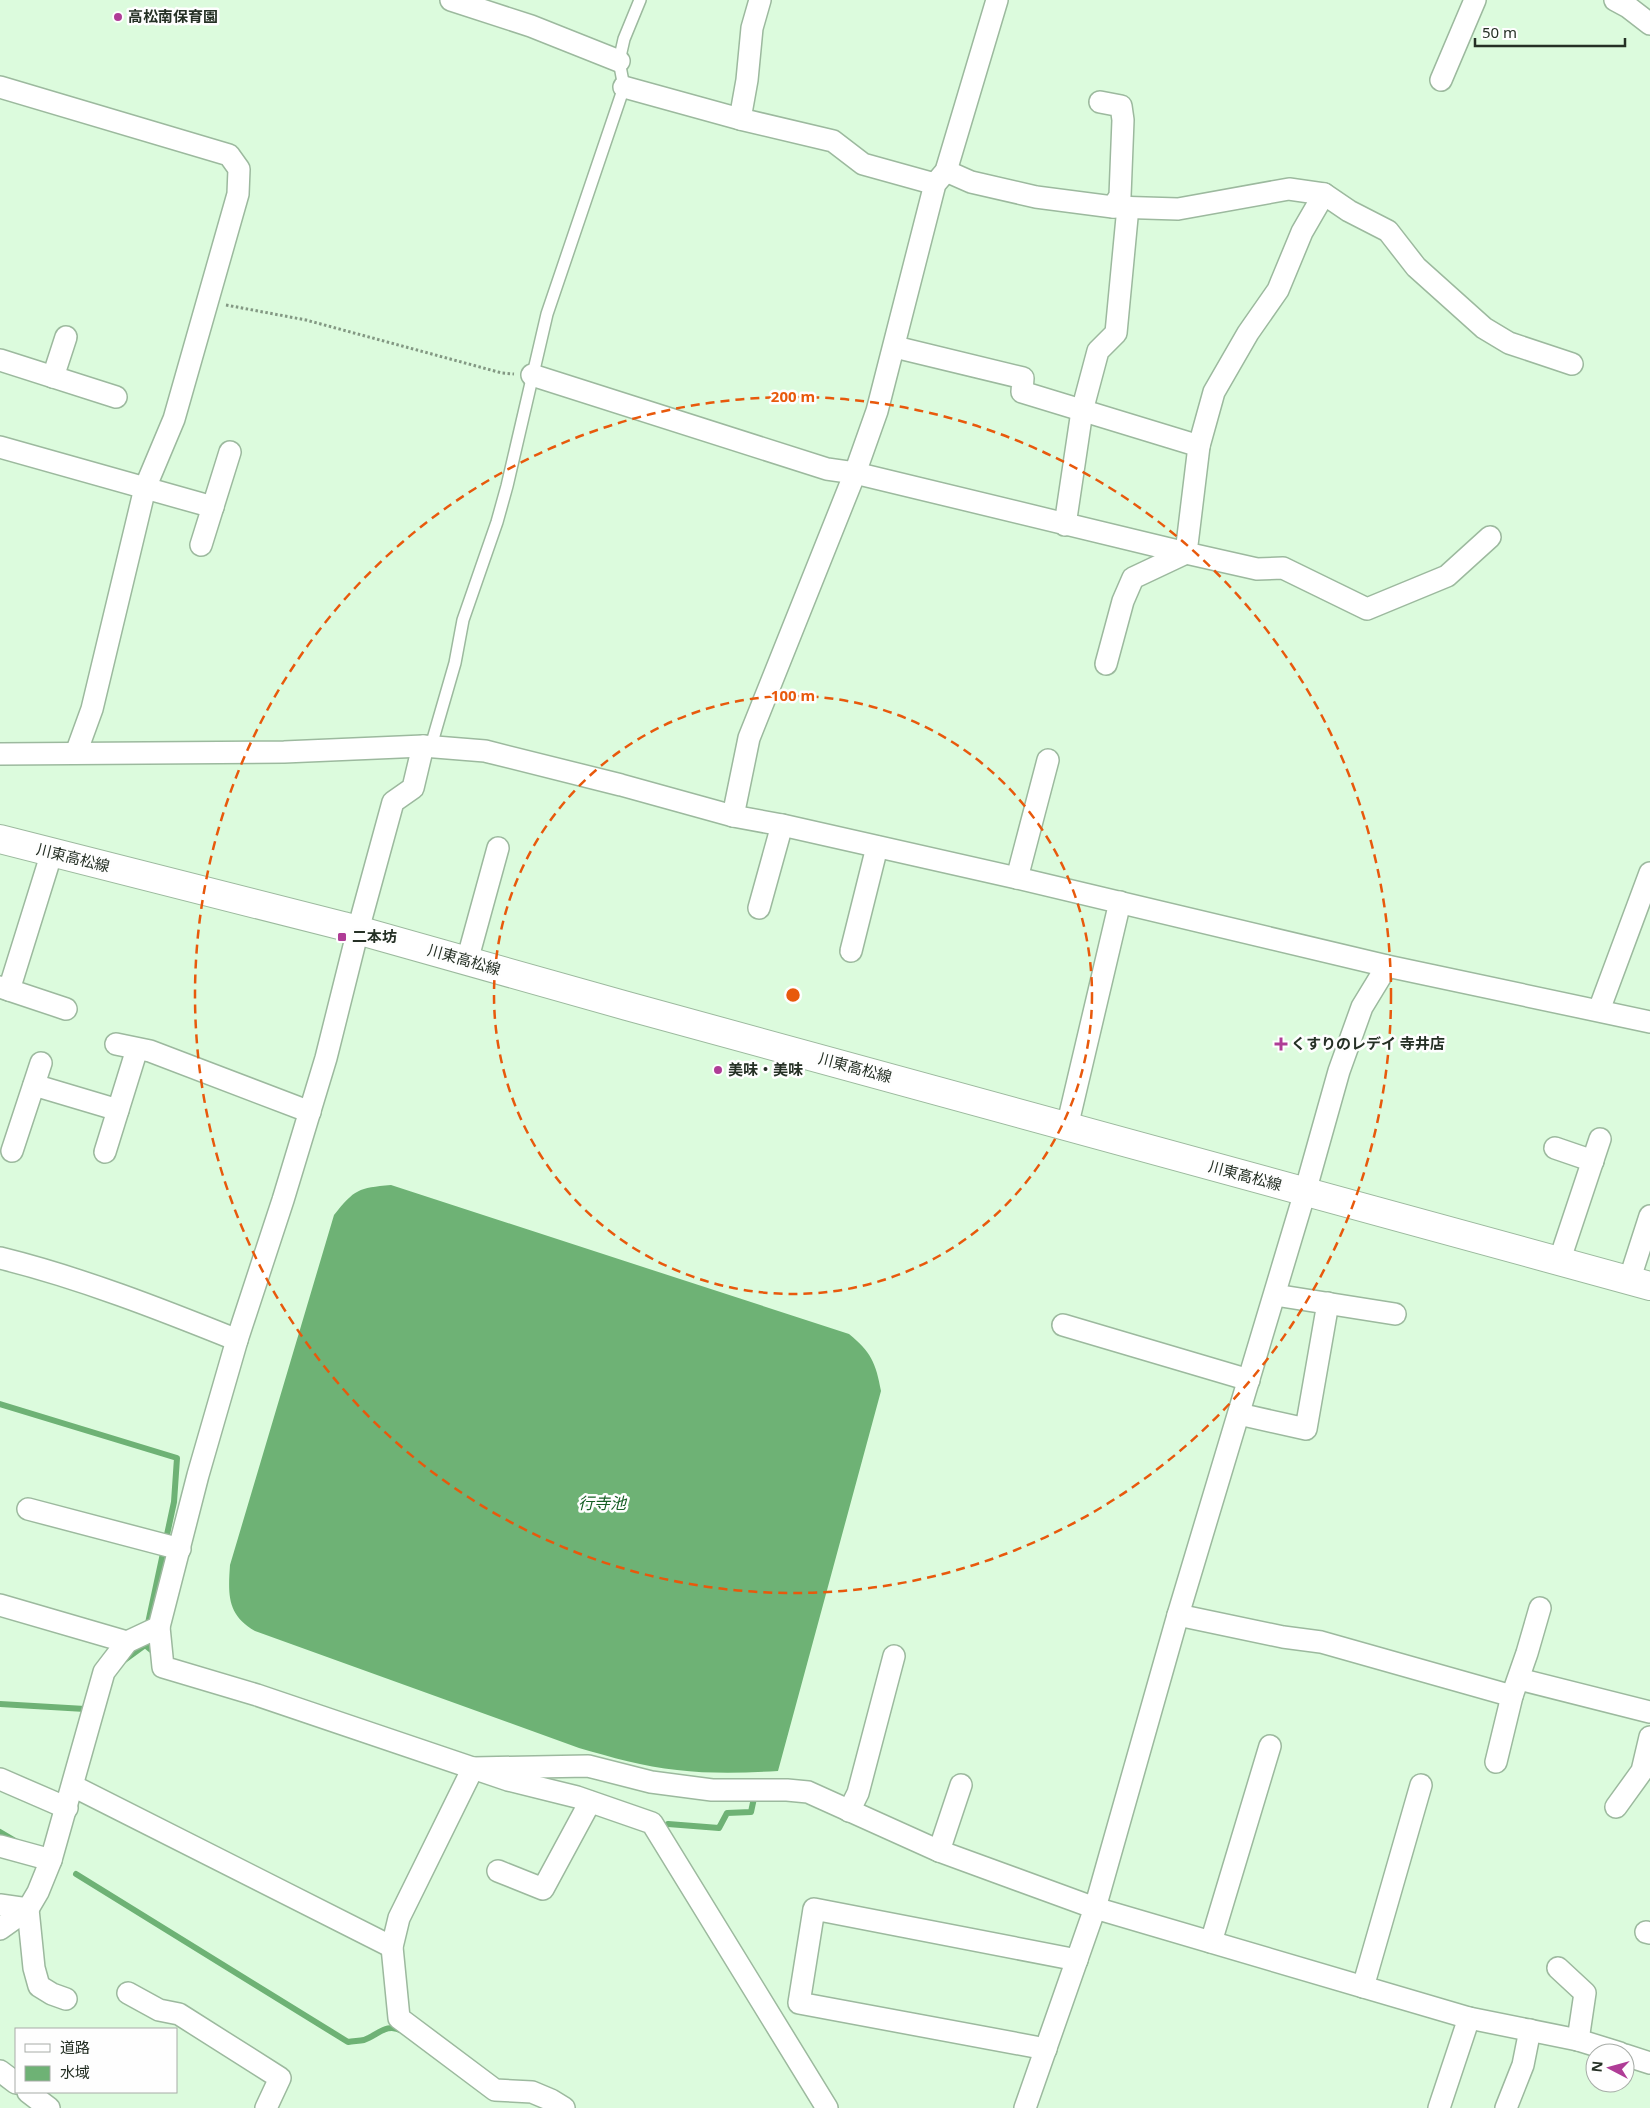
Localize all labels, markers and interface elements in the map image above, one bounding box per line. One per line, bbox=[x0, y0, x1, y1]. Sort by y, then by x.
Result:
place label: 高松南保育園 bbox=[128, 6, 218, 26]
marker: 高松南保育園 bbox=[112, 11, 124, 23]
scale bar bbox=[1475, 15, 1625, 47]
text: 50 m bbox=[1482, 22, 1517, 42]
text: 200 m bbox=[771, 386, 815, 406]
text: 100 m bbox=[771, 685, 815, 705]
street label: 川東高松線 bbox=[34, 838, 112, 876]
place label: 二本坊 bbox=[352, 926, 397, 946]
marker: 二本坊 bbox=[336, 931, 348, 943]
street label: 川東高松線 bbox=[425, 939, 503, 979]
centre of rings bbox=[784, 986, 802, 1004]
place label: くすりのレデイ 寺井店 bbox=[1291, 1033, 1445, 1053]
marker: くすりのレデイ 寺井店 bbox=[1275, 1038, 1287, 1050]
street label: 川東高松線 bbox=[816, 1048, 894, 1086]
place label: 美味・美味 bbox=[728, 1059, 803, 1079]
marker: 美味・美味 bbox=[712, 1064, 724, 1076]
street label: 川東高松線 bbox=[1206, 1156, 1284, 1194]
water label: 行寺池 bbox=[578, 1492, 628, 1514]
legend bbox=[15, 2028, 178, 2093]
text: 道路 bbox=[60, 2037, 90, 2057]
north arrow bbox=[1585, 2043, 1635, 2093]
text: N bbox=[1587, 2060, 1607, 2073]
text: 水域 bbox=[60, 2062, 90, 2082]

